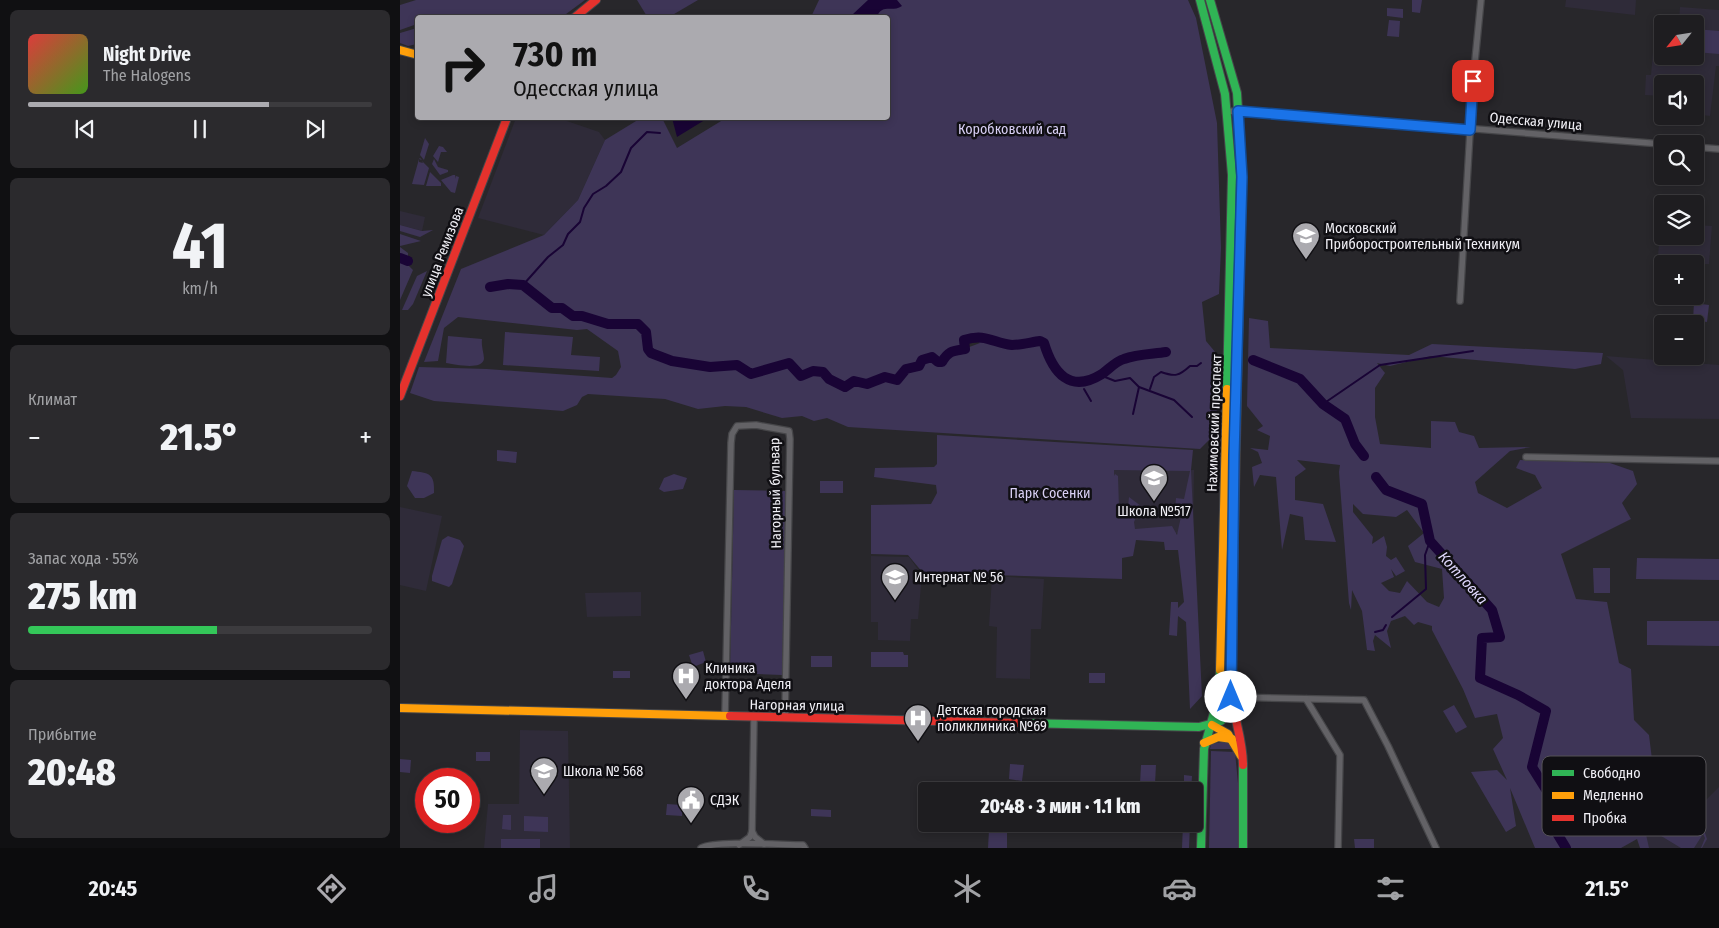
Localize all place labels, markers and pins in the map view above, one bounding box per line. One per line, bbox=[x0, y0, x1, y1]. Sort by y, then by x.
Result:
pin bbox=[1452, 60, 1494, 102]
place label: Московский Приборостроительный Техникум bbox=[1325, 220, 1520, 253]
school or university icon: Московский Приборостроительный Техникум bbox=[1291, 221, 1321, 260]
school or university icon: Школа №517 bbox=[1139, 463, 1169, 502]
place label: Школа №517 bbox=[1117, 503, 1191, 520]
school or university icon: Интернат № 56 bbox=[880, 562, 910, 601]
place label: Интернат № 56 bbox=[914, 569, 1003, 586]
place label: Клиника доктора Аделя bbox=[705, 660, 791, 693]
hospital icon: Клиника доктора Аделя bbox=[671, 661, 701, 700]
place label: Детская городская поликлиника №69 bbox=[936, 702, 1047, 735]
hospital icon: Детская городская поликлиника №69 bbox=[903, 703, 933, 742]
school or university icon: Школа № 568 bbox=[529, 756, 559, 795]
place label: Школа № 568 bbox=[563, 763, 643, 780]
public building icon: СДЭК bbox=[676, 785, 706, 824]
place label: СДЭК bbox=[710, 792, 740, 809]

